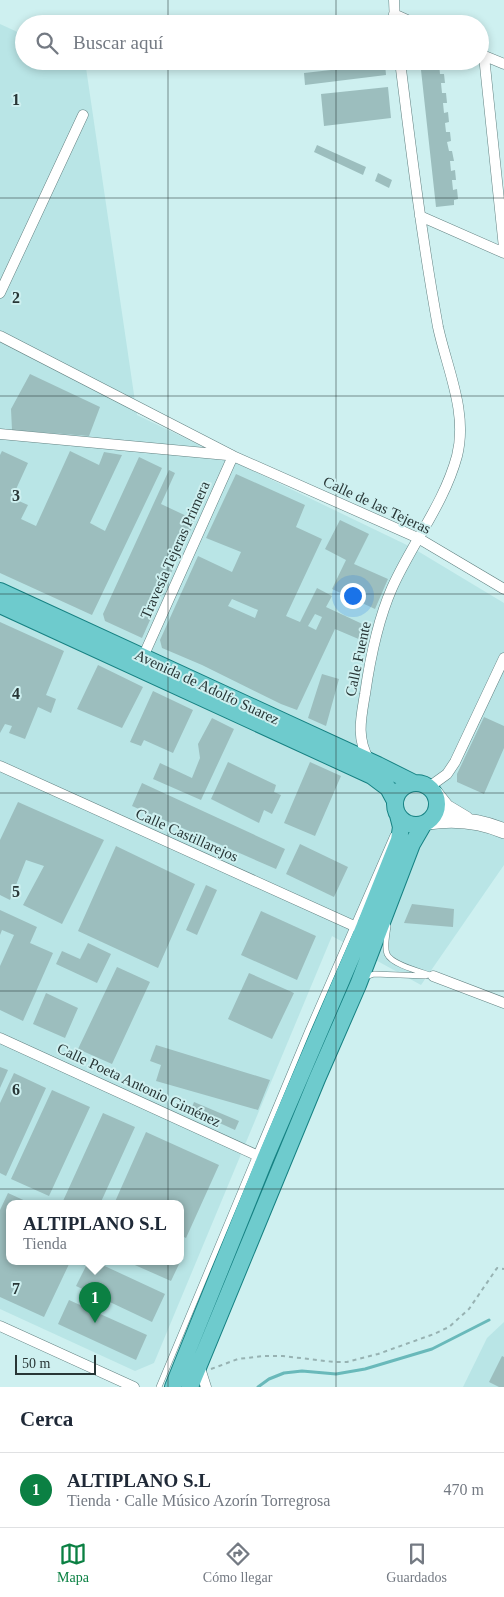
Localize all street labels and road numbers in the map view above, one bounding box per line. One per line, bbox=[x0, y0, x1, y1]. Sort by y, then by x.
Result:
street label: Calle de las Tejeras bbox=[321, 473, 433, 537]
street label: Travesía Tejeras Primera bbox=[137, 478, 213, 621]
street label: Calle Fuente bbox=[342, 620, 374, 698]
street label: Avenida de Adolfo Suarez bbox=[132, 646, 282, 728]
street label: Calle Castillarejos bbox=[133, 805, 241, 865]
street label: Calle Poeta Antonio Giménez bbox=[55, 1040, 224, 1130]

